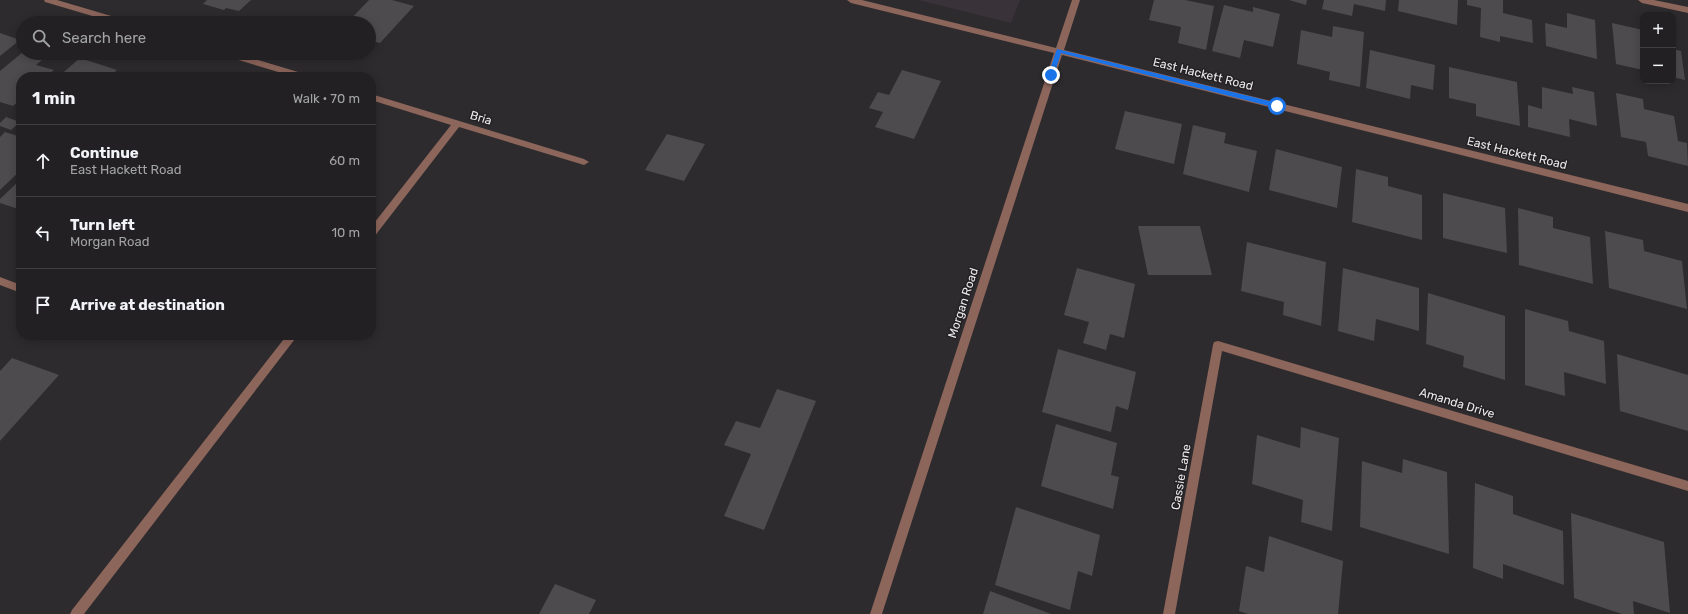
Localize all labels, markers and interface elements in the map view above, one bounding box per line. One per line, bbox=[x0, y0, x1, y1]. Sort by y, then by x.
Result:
map controls bbox=[1640, 12, 1676, 84]
button: + bbox=[1640, 12, 1676, 48]
search box bbox=[16, 16, 376, 60]
icon: search bbox=[30, 27, 52, 49]
text: Search here bbox=[62, 29, 146, 47]
button: − bbox=[1640, 48, 1676, 84]
street label: East Hackett Road bbox=[1151, 55, 1255, 93]
route end bbox=[1042, 66, 1060, 84]
text: 1 min bbox=[32, 88, 75, 108]
text: Walk · 70 m bbox=[293, 91, 360, 106]
route start bbox=[1268, 97, 1286, 115]
street label: Bria bbox=[468, 108, 494, 128]
street label: East Hackett Road bbox=[1465, 134, 1569, 172]
text: Continue bbox=[70, 144, 139, 162]
icon: ahead bbox=[32, 150, 54, 172]
text: 60 m bbox=[329, 153, 360, 168]
text: East Hackett Road bbox=[70, 162, 181, 177]
text: Turn left bbox=[70, 216, 135, 234]
icon: left bbox=[32, 222, 54, 244]
text: 10 m bbox=[331, 225, 360, 240]
text: Morgan Road bbox=[70, 234, 149, 249]
street label: Morgan Road bbox=[945, 266, 981, 340]
icon: arrive bbox=[32, 294, 54, 316]
text: Arrive at destination bbox=[70, 296, 225, 314]
street label: Amanda Drive bbox=[1418, 385, 1497, 421]
street label: Cassie Lane bbox=[1168, 443, 1194, 511]

